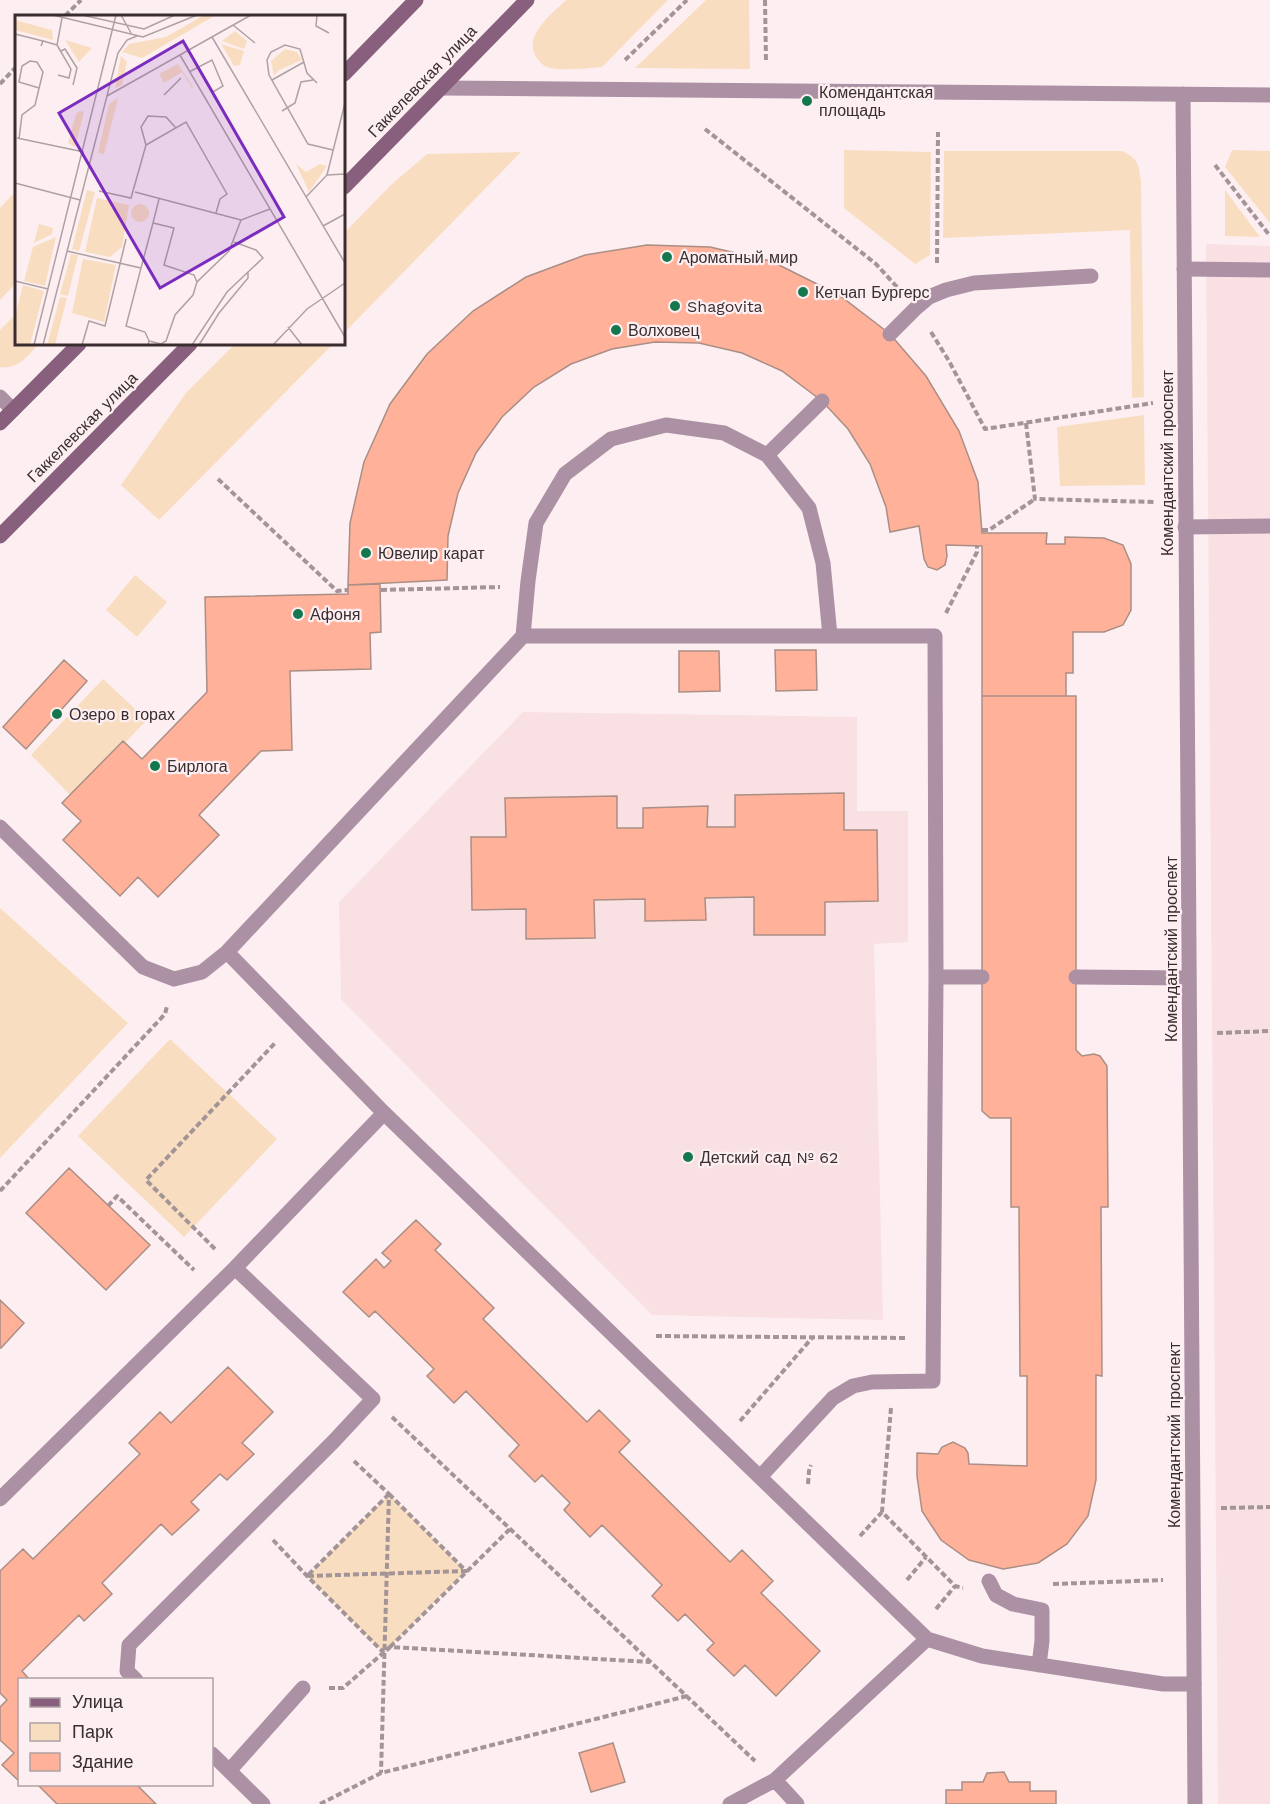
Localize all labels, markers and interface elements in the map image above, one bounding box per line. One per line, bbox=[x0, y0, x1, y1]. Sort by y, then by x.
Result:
inset map bbox=[15, 15, 345, 345]
street label: Гаккелевская улица bbox=[364, 21, 481, 141]
place label: Комендантская площадь bbox=[819, 83, 933, 120]
marker: Комендантская площадь bbox=[800, 94, 814, 108]
place label: Ароматный мир bbox=[679, 248, 798, 267]
marker: Ароматный мир bbox=[660, 250, 674, 264]
place label: Кетчап Бургерс bbox=[815, 283, 930, 302]
marker: Кетчап Бургерс bbox=[796, 285, 810, 299]
place label: Shagovita bbox=[687, 297, 763, 316]
marker: Shagovita bbox=[668, 299, 682, 313]
place label: Волховец bbox=[628, 321, 700, 340]
marker: Волховец bbox=[609, 323, 623, 337]
street label: Гаккелевская улица bbox=[23, 368, 142, 486]
street label: Комендантский проспект bbox=[1158, 369, 1177, 556]
place label: Ювелир карат bbox=[378, 544, 485, 563]
marker: Ювелир карат bbox=[359, 546, 373, 560]
place label: Афоня bbox=[310, 605, 360, 624]
marker: Афоня bbox=[291, 607, 305, 621]
place label: Озеро в горах bbox=[69, 705, 175, 724]
marker: Озеро в горах bbox=[50, 707, 64, 721]
place label: Бирлога bbox=[167, 757, 228, 776]
marker: Бирлога bbox=[148, 759, 162, 773]
street label: Комендантский проспект bbox=[1162, 855, 1181, 1042]
place label: Детский сад № 62 bbox=[700, 1148, 838, 1167]
marker: Детский сад № 62 bbox=[681, 1150, 695, 1164]
street label: Комендантский проспект bbox=[1165, 1341, 1184, 1528]
legend bbox=[18, 1678, 213, 1786]
text: Улица bbox=[72, 1691, 124, 1712]
text: Парк bbox=[72, 1721, 113, 1742]
text: Здание bbox=[72, 1751, 133, 1772]

